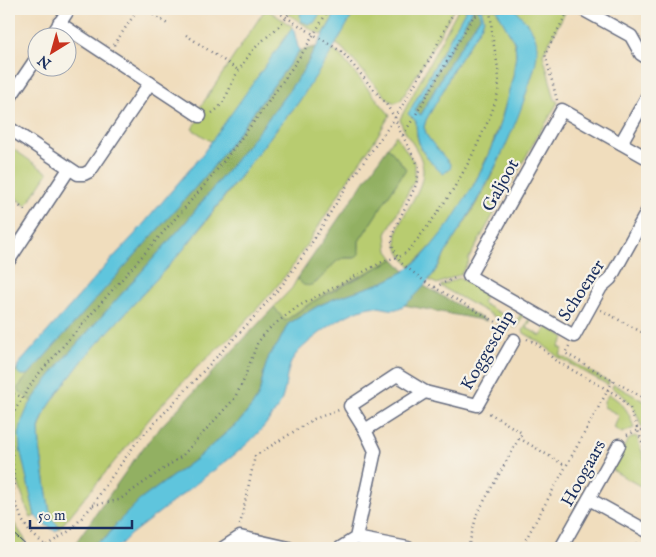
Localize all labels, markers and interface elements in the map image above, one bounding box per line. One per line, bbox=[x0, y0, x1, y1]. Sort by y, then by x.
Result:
north arrow bbox=[28, 28, 78, 78]
text: N bbox=[35, 51, 56, 73]
street label: Galjoot bbox=[477, 155, 525, 216]
street label: Schoener bbox=[554, 255, 611, 326]
street label: Koggeschip bbox=[456, 306, 521, 395]
street label: Hoogaars bbox=[557, 436, 612, 511]
scale bar bbox=[30, 497, 132, 529]
text: 50 m bbox=[38, 506, 66, 525]

